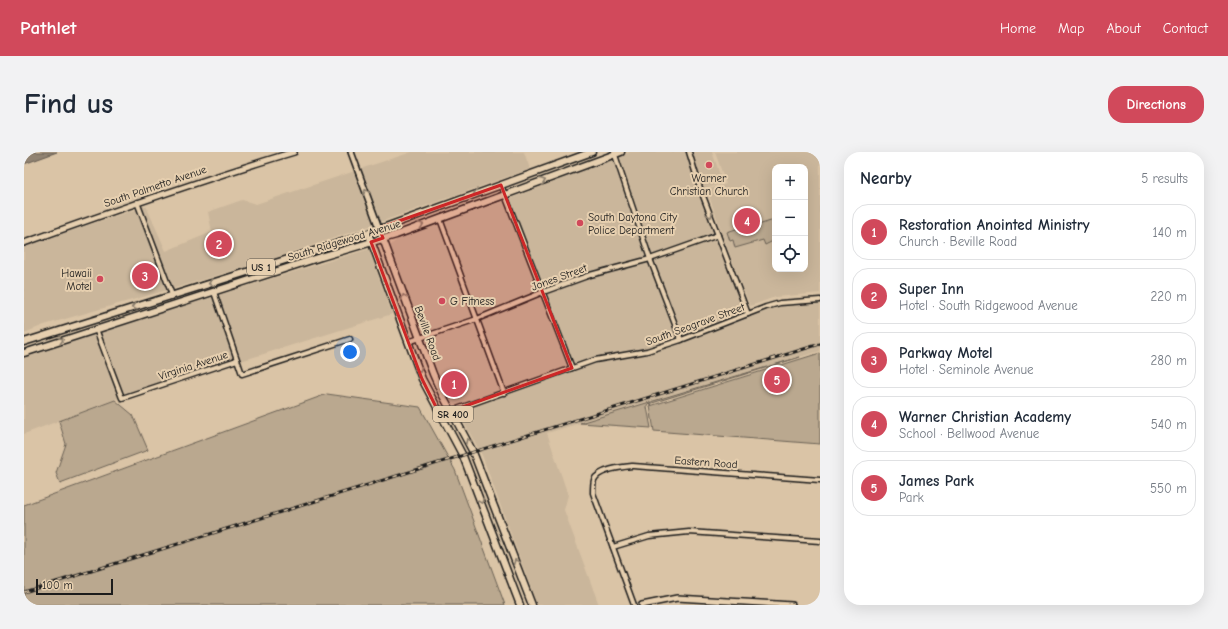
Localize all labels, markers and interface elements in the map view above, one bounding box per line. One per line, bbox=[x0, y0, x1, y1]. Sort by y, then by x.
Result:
text: Pathlet bbox=[20, 17, 76, 39]
text: Home bbox=[1000, 20, 1036, 37]
text: Map bbox=[1058, 20, 1084, 37]
text: About bbox=[1106, 20, 1141, 37]
text: Contact bbox=[1163, 20, 1208, 37]
button: Directions bbox=[1108, 86, 1204, 123]
text: Find us bbox=[24, 88, 113, 120]
marker: Warner Christian Church bbox=[704, 160, 714, 170]
street label: South Palmetto Avenue bbox=[102, 163, 209, 210]
map controls bbox=[772, 164, 808, 272]
button: + bbox=[772, 164, 808, 200]
text: Nearby bbox=[860, 169, 911, 188]
text: 5 results bbox=[1141, 171, 1188, 186]
place label: Warner Christian Church bbox=[670, 172, 748, 198]
one-way arrow bbox=[540, 177, 547, 186]
one-way arrow bbox=[362, 188, 370, 195]
one-way arrow bbox=[473, 189, 480, 197]
button: − bbox=[772, 200, 808, 236]
pin: 4 bbox=[734, 206, 760, 236]
place label: South Daytona City Police Department bbox=[588, 211, 677, 237]
one-way arrow bbox=[706, 212, 714, 219]
text: Restoration Anointed Ministry bbox=[899, 216, 1090, 234]
street label: South Ridgewood Avenue bbox=[286, 217, 403, 264]
marker: South Daytona City Police Department bbox=[575, 218, 585, 228]
one-way arrow bbox=[418, 222, 425, 230]
text: 1 bbox=[871, 225, 877, 240]
text: 140 m bbox=[1153, 225, 1187, 240]
pin: 2 bbox=[206, 229, 232, 259]
text: Church · Beville Road bbox=[899, 234, 1017, 249]
button: locate bbox=[772, 236, 808, 272]
road number: US 1 bbox=[247, 259, 275, 275]
pin: 3 bbox=[132, 261, 158, 291]
street label: Jones Street bbox=[530, 261, 590, 294]
place label: Hawaii Motel bbox=[61, 267, 92, 293]
marker: Hawaii Motel bbox=[95, 274, 105, 284]
one-way arrow bbox=[208, 278, 215, 287]
text: Super Inn bbox=[899, 280, 964, 298]
text: 2 bbox=[871, 289, 877, 304]
text: 220 m bbox=[1150, 289, 1187, 304]
one-way arrow bbox=[401, 294, 409, 301]
place label: G Fitness bbox=[450, 295, 495, 308]
marker: G Fitness bbox=[437, 296, 447, 306]
text: Hotel · South Ridgewood Avenue bbox=[899, 298, 1078, 313]
street label: South Seagrave Street bbox=[644, 300, 747, 348]
one-way arrow bbox=[130, 302, 137, 311]
street label: Beville Road bbox=[412, 304, 443, 362]
one-way arrow bbox=[57, 336, 64, 345]
your location bbox=[340, 342, 360, 362]
text: Parkway Motel bbox=[899, 344, 993, 362]
street label: Virginia Avenue bbox=[157, 348, 230, 383]
text: 3 bbox=[871, 353, 877, 368]
text: 280 m bbox=[1150, 353, 1187, 368]
text: Hotel · Seminole Avenue bbox=[899, 362, 1034, 377]
pin: 5 bbox=[764, 365, 790, 395]
one-way arrow bbox=[414, 367, 422, 374]
pin: 1 bbox=[441, 369, 467, 399]
road number: SR 400 bbox=[433, 406, 473, 422]
text: Warner Christian Academy bbox=[899, 408, 1071, 426]
text: 4 bbox=[871, 417, 877, 432]
text: 540 m bbox=[1151, 417, 1187, 432]
text: School · Bellwood Avenue bbox=[899, 426, 1039, 441]
one-way arrow bbox=[465, 438, 473, 446]
street label: Eastern Road bbox=[674, 454, 738, 471]
text: James Park bbox=[899, 472, 974, 490]
text: 5 bbox=[871, 481, 877, 496]
text: 550 m bbox=[1150, 481, 1187, 496]
text: Park bbox=[899, 490, 924, 505]
one-way arrow bbox=[476, 498, 484, 505]
one-way arrow bbox=[512, 559, 520, 566]
scale bar bbox=[36, 577, 113, 596]
text: 100 m bbox=[42, 579, 73, 592]

